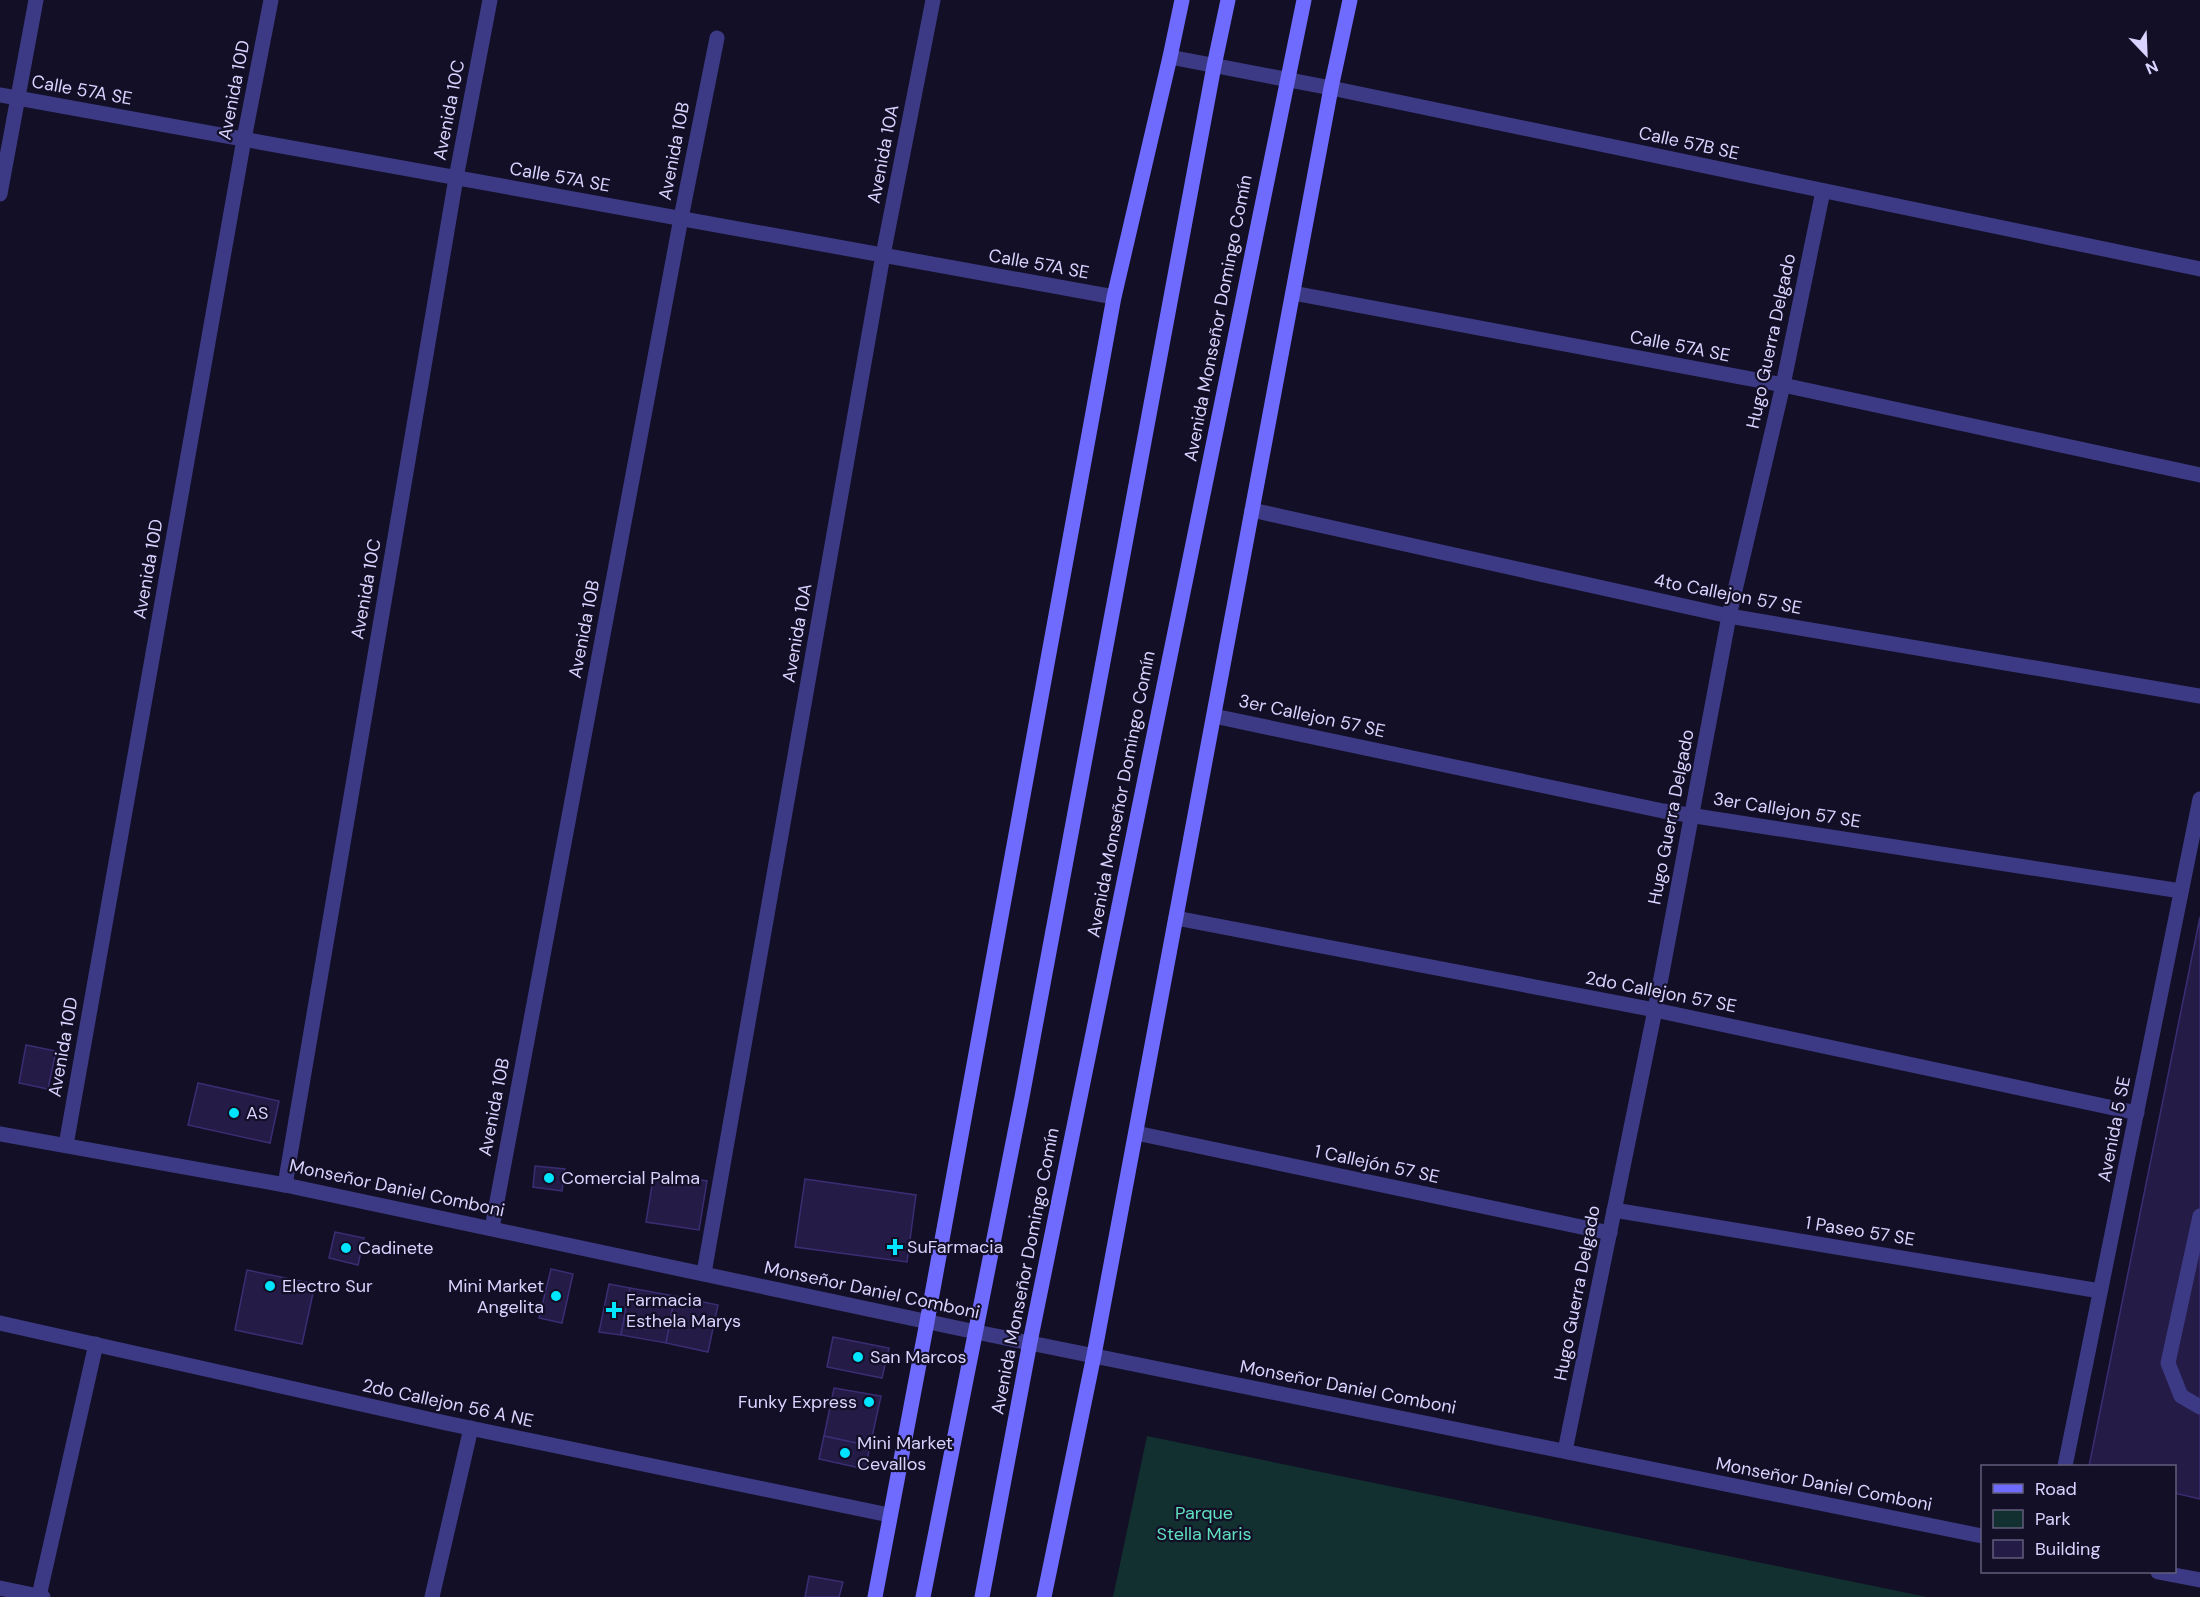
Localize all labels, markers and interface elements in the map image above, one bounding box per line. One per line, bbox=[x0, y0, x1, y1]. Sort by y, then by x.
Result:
north arrow bbox=[2116, 24, 2176, 84]
street label: Avenida 10D bbox=[213, 38, 255, 142]
text: N bbox=[2142, 55, 2161, 79]
street label: Avenida 10C bbox=[428, 58, 470, 162]
street label: Calle 57A SE bbox=[30, 69, 134, 111]
street label: Avenida 10B bbox=[653, 100, 695, 202]
street label: Avenida 10A bbox=[862, 103, 904, 205]
street label: Calle 57B SE bbox=[1636, 121, 1742, 165]
street label: Calle 57A SE bbox=[508, 156, 612, 198]
street label: Avenida Monseñor Domingo Comín bbox=[1178, 173, 1258, 463]
street label: Calle 57A SE bbox=[987, 243, 1091, 285]
street label: Hugo Guerra Delgado bbox=[1741, 251, 1801, 431]
street label: Calle 57A SE bbox=[1628, 325, 1732, 367]
street label: Avenida 10D bbox=[127, 517, 169, 621]
street label: Avenida 10C bbox=[345, 537, 387, 641]
street label: 4to Callejon 57 SE bbox=[1652, 568, 1804, 620]
street label: Avenida 10B bbox=[563, 578, 605, 680]
street label: Avenida 10A bbox=[777, 582, 818, 684]
street label: Avenida Monseñor Domingo Comín bbox=[1081, 649, 1161, 939]
street label: 3er Callejon 57 SE bbox=[1237, 689, 1387, 743]
street label: Hugo Guerra Delgado bbox=[1642, 727, 1700, 907]
street label: 3er Callejon 57 SE bbox=[1711, 786, 1863, 834]
street label: 2do Callejon 57 SE bbox=[1583, 966, 1739, 1018]
street label: Avenida 10D bbox=[42, 995, 84, 1099]
street label: Avenida 10B bbox=[473, 1056, 515, 1158]
street label: Avenida 5 SE bbox=[2092, 1074, 2136, 1184]
place label: AS bbox=[246, 1101, 268, 1125]
marker: AS bbox=[227, 1106, 241, 1120]
street label: Avenida Monseñor Domingo Comín bbox=[985, 1126, 1065, 1416]
street label: 1 Callejón 57 SE bbox=[1312, 1139, 1442, 1189]
street label: Monseñor Daniel Comboni bbox=[287, 1153, 507, 1223]
place label: Comercial Palma bbox=[561, 1166, 700, 1190]
marker: Comercial Palma bbox=[542, 1171, 556, 1185]
street label: Hugo Guerra Delgado bbox=[1548, 1203, 1606, 1383]
street label: 1 Paseo 57 SE bbox=[1803, 1210, 1917, 1252]
place label: SuFarmacia bbox=[907, 1235, 1003, 1259]
place label: Cadinete bbox=[358, 1236, 434, 1260]
marker: SuFarmacia bbox=[888, 1240, 902, 1254]
marker: Cadinete bbox=[339, 1241, 353, 1255]
street label: Monseñor Daniel Comboni bbox=[762, 1255, 982, 1325]
place label: Electro Sur bbox=[282, 1274, 373, 1298]
place label: Mini Market Angelita bbox=[448, 1274, 544, 1319]
marker: Electro Sur bbox=[263, 1279, 277, 1293]
place label: Farmacia Esthela Marys bbox=[626, 1288, 741, 1333]
marker: Mini Market Angelita bbox=[549, 1289, 563, 1303]
marker: Farmacia Esthela Marys bbox=[607, 1303, 621, 1317]
place label: San Marcos bbox=[870, 1345, 967, 1369]
marker: San Marcos bbox=[851, 1350, 865, 1364]
street label: Monseñor Daniel Comboni bbox=[1238, 1354, 1458, 1420]
street label: 2do Callejon 56 A NE bbox=[360, 1373, 536, 1433]
place label: Funky Express bbox=[738, 1390, 857, 1414]
marker: Funky Express bbox=[862, 1395, 876, 1409]
place label: Mini Market Cevallos bbox=[857, 1431, 953, 1476]
marker: Mini Market Cevallos bbox=[838, 1446, 852, 1460]
street label: Monseñor Daniel Comboni bbox=[1714, 1451, 1934, 1517]
legend bbox=[1981, 1465, 2176, 1573]
text: Road bbox=[2035, 1477, 2077, 1501]
park label: Parque Stella Maris bbox=[1156, 1501, 1252, 1546]
text: Park bbox=[2035, 1507, 2071, 1531]
text: Building bbox=[2035, 1537, 2100, 1561]

